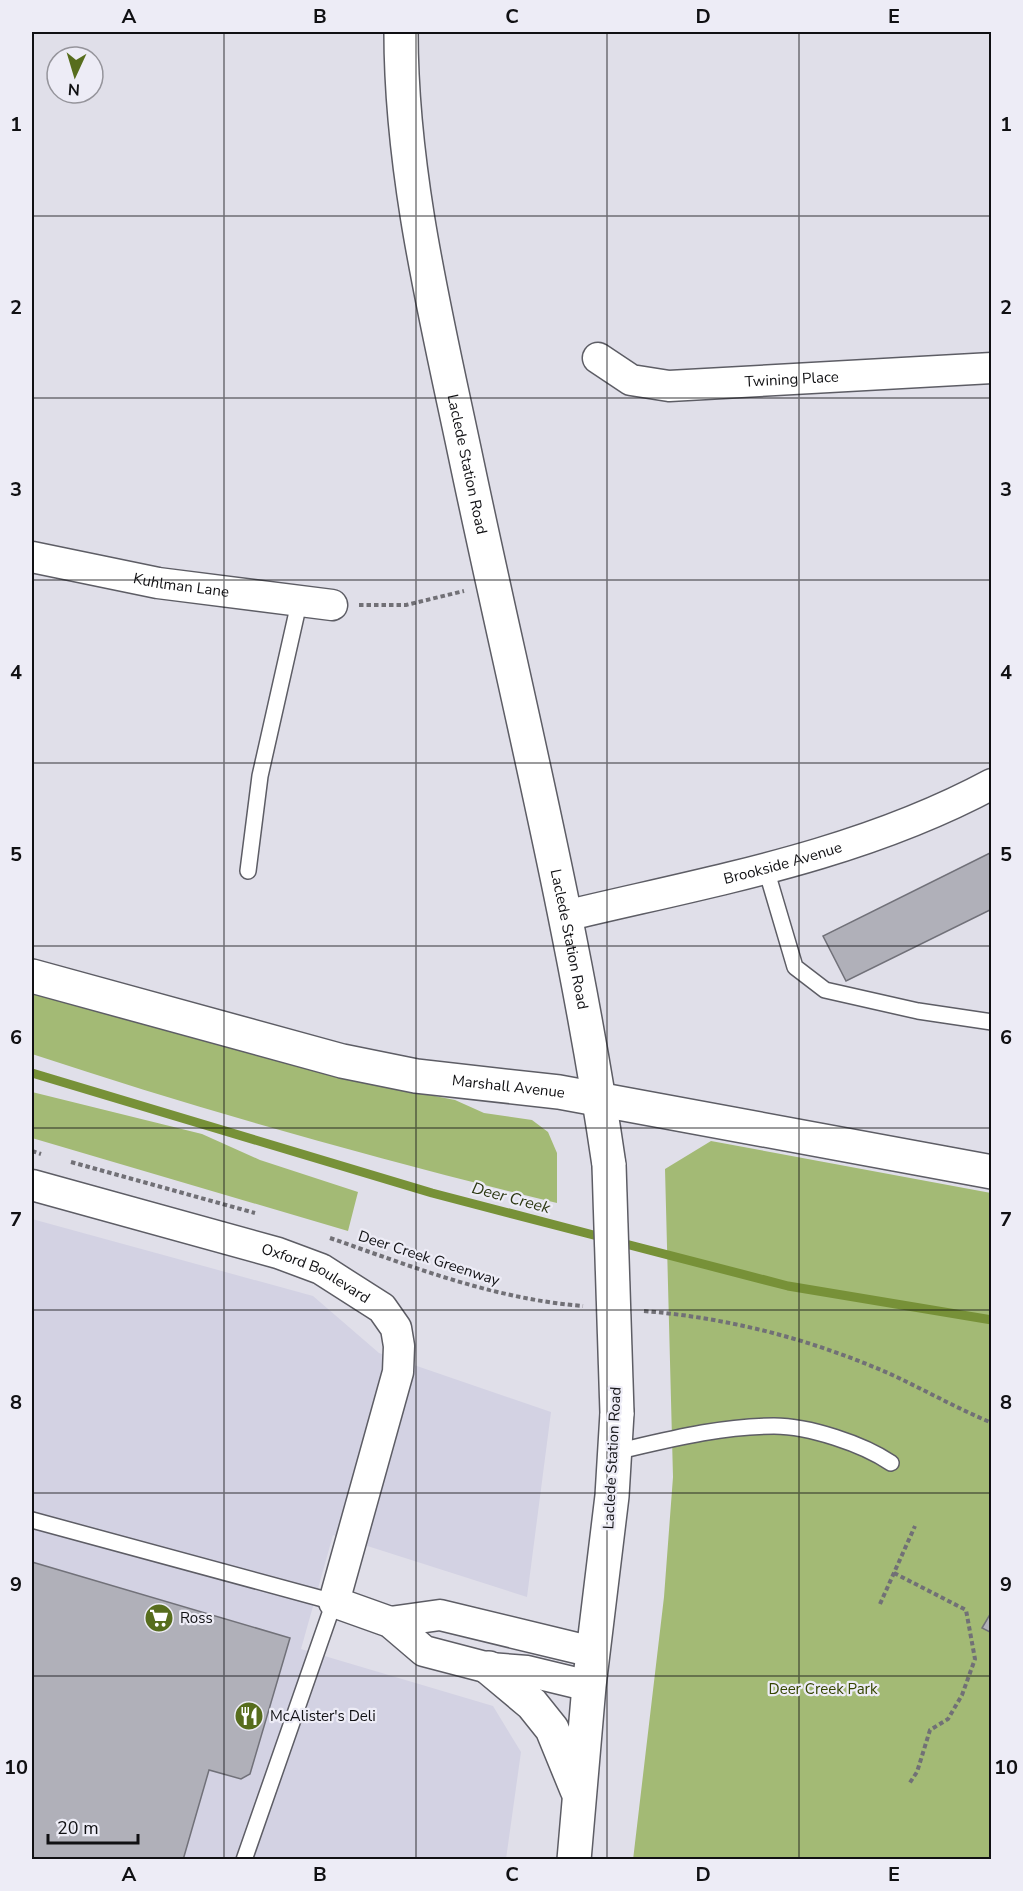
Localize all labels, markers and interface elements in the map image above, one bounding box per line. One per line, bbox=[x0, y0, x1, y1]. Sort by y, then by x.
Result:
text: A bbox=[122, 3, 137, 30]
text: B bbox=[313, 3, 327, 30]
text: C bbox=[505, 3, 519, 30]
text: D bbox=[695, 3, 711, 30]
text: E bbox=[888, 3, 900, 30]
north arrow bbox=[45, 45, 105, 105]
text: N bbox=[67, 78, 81, 100]
text: 1 bbox=[10, 111, 22, 138]
text: 1 bbox=[1000, 111, 1012, 138]
text: 2 bbox=[10, 294, 22, 321]
text: 2 bbox=[1000, 294, 1012, 321]
street label: Twining Place bbox=[744, 367, 839, 392]
street label: Laclede Station Road bbox=[443, 392, 492, 536]
text: 3 bbox=[10, 476, 22, 503]
text: 3 bbox=[1000, 476, 1012, 503]
street label: Kuhlman Lane bbox=[132, 568, 230, 602]
text: 4 bbox=[10, 659, 22, 686]
text: 4 bbox=[1000, 659, 1012, 686]
street label: Brookside Avenue bbox=[721, 837, 844, 889]
text: 5 bbox=[10, 841, 22, 868]
text: 5 bbox=[1000, 841, 1012, 868]
street label: Laclede Station Road bbox=[546, 867, 593, 1011]
text: 6 bbox=[10, 1024, 22, 1051]
text: 6 bbox=[1000, 1024, 1012, 1051]
street label: Marshall Avenue bbox=[451, 1070, 567, 1103]
water label: Deer Creek bbox=[469, 1177, 554, 1219]
text: 7 bbox=[10, 1206, 22, 1233]
text: 7 bbox=[1000, 1206, 1012, 1233]
street label: Deer Creek Greenway bbox=[356, 1226, 503, 1290]
street label: Oxford Boulevard bbox=[259, 1239, 374, 1308]
street label: Laclede Station Road bbox=[598, 1386, 626, 1530]
text: 8 bbox=[10, 1389, 22, 1416]
text: 8 bbox=[1000, 1389, 1012, 1416]
text: 9 bbox=[10, 1571, 22, 1598]
text: 9 bbox=[1000, 1571, 1012, 1598]
supermarket icon: Ross bbox=[143, 1602, 175, 1634]
place label: Ross bbox=[180, 1608, 213, 1628]
park label: Deer Creek Park bbox=[769, 1679, 878, 1699]
restaurant icon: McAlister's Deli bbox=[233, 1700, 265, 1732]
place label: McAlister's Deli bbox=[270, 1706, 376, 1726]
text: 10 bbox=[4, 1754, 28, 1781]
text: 10 bbox=[994, 1754, 1018, 1781]
scale bar bbox=[48, 1807, 138, 1845]
text: 20 m bbox=[57, 1816, 99, 1840]
text: A bbox=[122, 1861, 137, 1888]
text: B bbox=[313, 1861, 327, 1888]
text: C bbox=[505, 1861, 519, 1888]
text: D bbox=[695, 1861, 711, 1888]
text: E bbox=[888, 1861, 900, 1888]

